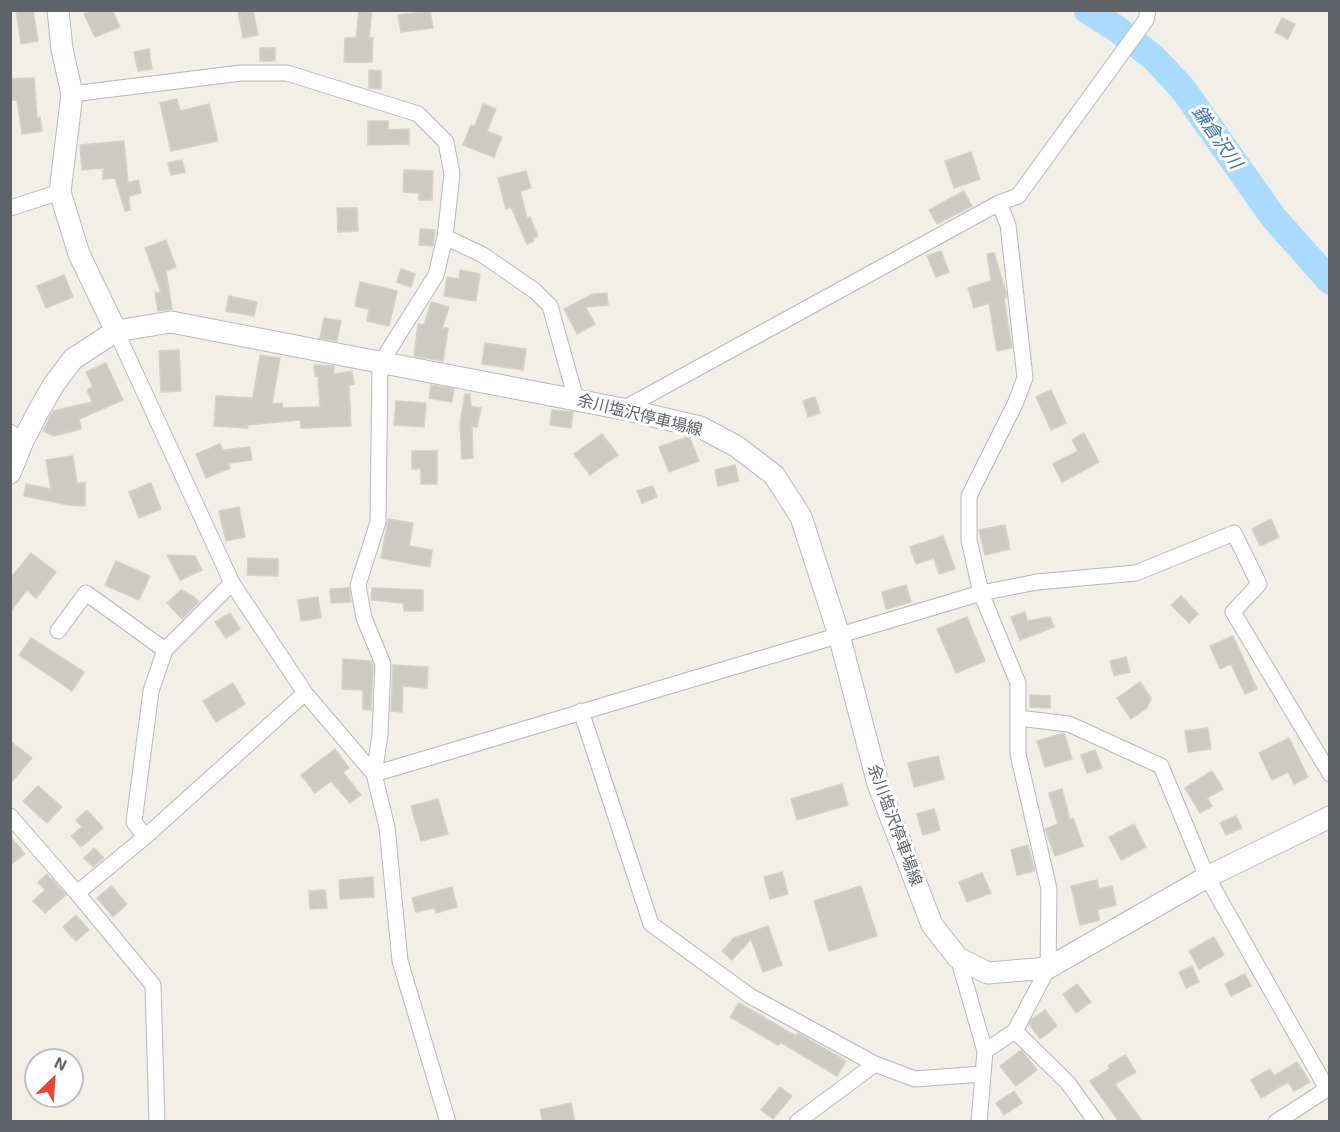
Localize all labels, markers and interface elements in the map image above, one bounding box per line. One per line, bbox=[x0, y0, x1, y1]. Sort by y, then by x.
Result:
water label: 鎌倉沢川 bbox=[1188, 101, 1246, 173]
street label: 余川塩沢停車場線 bbox=[576, 390, 704, 440]
street label: 余川塩沢停車場線 bbox=[864, 762, 926, 888]
north arrow bbox=[24, 1048, 84, 1108]
text: N bbox=[52, 1052, 70, 1074]

